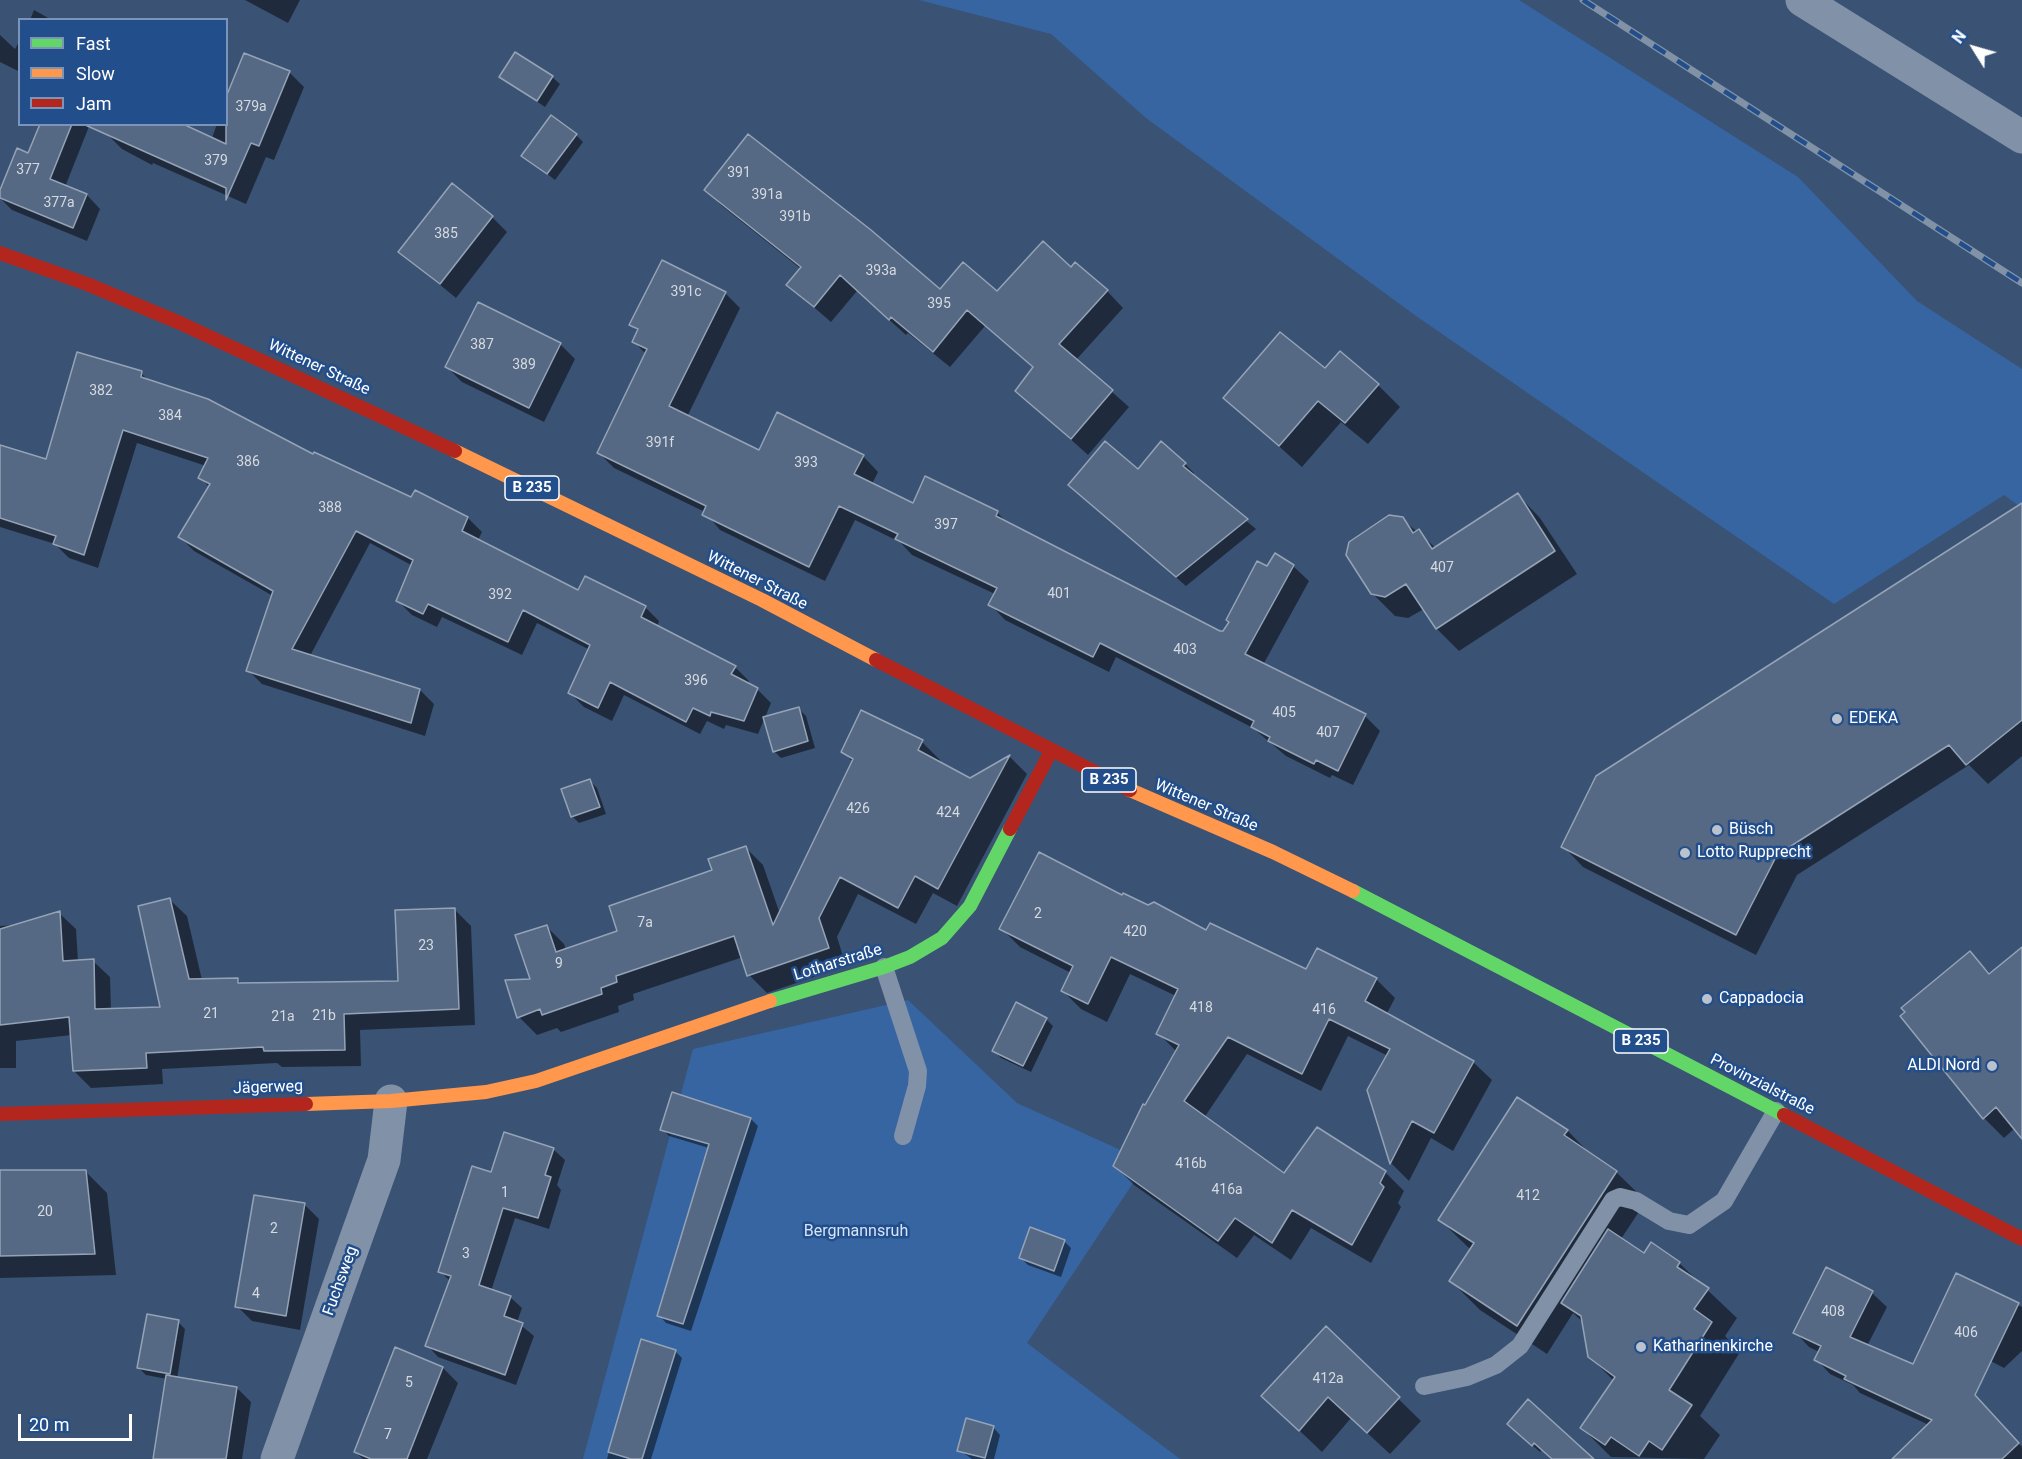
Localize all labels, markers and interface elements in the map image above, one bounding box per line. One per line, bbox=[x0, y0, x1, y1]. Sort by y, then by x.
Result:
legend bbox=[18, 18, 228, 126]
north arrow bbox=[1944, 18, 2004, 78]
text: N bbox=[1948, 27, 1970, 47]
text: Fast bbox=[76, 33, 111, 54]
text: Slow bbox=[76, 63, 115, 84]
text: Jam bbox=[76, 93, 112, 114]
house number: 379a bbox=[235, 99, 267, 115]
house number: 379 bbox=[204, 153, 228, 169]
house number: 377 bbox=[16, 162, 40, 178]
house number: 391 bbox=[727, 165, 751, 181]
house number: 391a bbox=[751, 187, 783, 203]
house number: 377a bbox=[43, 195, 75, 211]
house number: 391b bbox=[779, 209, 811, 225]
house number: 385 bbox=[434, 226, 458, 242]
house number: 393a bbox=[865, 263, 897, 279]
house number: 391c bbox=[671, 284, 701, 300]
house number: 395 bbox=[927, 296, 951, 312]
street label: Wittener Straße bbox=[265, 336, 373, 400]
house number: 387 bbox=[470, 337, 494, 353]
house number: 389 bbox=[512, 357, 536, 373]
house number: 382 bbox=[89, 383, 113, 399]
house number: 384 bbox=[158, 408, 182, 424]
house number: 391f bbox=[646, 435, 674, 451]
house number: 386 bbox=[236, 454, 260, 470]
house number: 393 bbox=[794, 455, 818, 471]
road number: B 235 bbox=[505, 476, 559, 500]
house number: 388 bbox=[318, 500, 342, 516]
house number: 397 bbox=[934, 517, 958, 533]
street label: Wittener Straße bbox=[704, 547, 810, 615]
house number: 407 bbox=[1430, 560, 1454, 576]
house number: 401 bbox=[1047, 586, 1071, 602]
house number: 392 bbox=[488, 587, 512, 603]
house number: 403 bbox=[1173, 642, 1197, 658]
house number: 396 bbox=[684, 673, 708, 689]
house number: 405 bbox=[1272, 705, 1296, 721]
place label: EDEKA bbox=[1849, 709, 1898, 729]
marker: EDEKA bbox=[1830, 712, 1844, 726]
house number: 407 bbox=[1316, 725, 1340, 741]
road number: B 235 bbox=[1082, 768, 1136, 792]
street label: Wittener Straße bbox=[1151, 776, 1261, 836]
house number: 426 bbox=[846, 801, 870, 817]
house number: 424 bbox=[936, 805, 960, 821]
place label: Büsch bbox=[1729, 820, 1773, 840]
marker: Büsch bbox=[1710, 823, 1724, 837]
place label: Lotto Rupprecht bbox=[1697, 843, 1811, 863]
marker: Lotto Rupprecht bbox=[1678, 846, 1692, 860]
house number: 2 bbox=[1034, 906, 1042, 922]
house number: 7a bbox=[637, 915, 653, 931]
house number: 420 bbox=[1123, 924, 1147, 940]
house number: 23 bbox=[418, 938, 434, 954]
street label: Lotharstraße bbox=[792, 940, 884, 986]
house number: 9 bbox=[555, 956, 563, 972]
place label: Cappadocia bbox=[1719, 989, 1804, 1009]
marker: Cappadocia bbox=[1700, 992, 1714, 1006]
house number: 418 bbox=[1189, 1000, 1213, 1016]
house number: 416 bbox=[1312, 1002, 1336, 1018]
house number: 21 bbox=[203, 1006, 219, 1022]
house number: 21b bbox=[312, 1008, 336, 1024]
house number: 21a bbox=[271, 1009, 295, 1025]
road number: B 235 bbox=[1614, 1029, 1668, 1053]
street label: Provinzialstraße bbox=[1707, 1050, 1817, 1120]
place label: ALDI Nord bbox=[1907, 1056, 1980, 1076]
marker: ALDI Nord bbox=[1985, 1059, 1999, 1073]
street label: Jägerweg bbox=[233, 1077, 303, 1099]
house number: 416b bbox=[1175, 1156, 1207, 1172]
house number: 416a bbox=[1211, 1182, 1243, 1198]
house number: 1 bbox=[501, 1185, 509, 1201]
house number: 412 bbox=[1516, 1188, 1540, 1204]
house number: 20 bbox=[37, 1204, 53, 1220]
house number: 2 bbox=[270, 1221, 278, 1237]
park label: Bergmannsruh bbox=[804, 1222, 908, 1242]
street label: Fuchsweg bbox=[320, 1244, 362, 1318]
house number: 3 bbox=[462, 1246, 470, 1262]
house number: 4 bbox=[252, 1286, 260, 1302]
house number: 408 bbox=[1821, 1304, 1845, 1320]
house number: 406 bbox=[1954, 1325, 1978, 1341]
place label: Katharinenkirche bbox=[1653, 1337, 1773, 1357]
marker: Katharinenkirche bbox=[1634, 1340, 1648, 1354]
house number: 412a bbox=[1312, 1371, 1344, 1387]
house number: 5 bbox=[405, 1375, 413, 1391]
scale bar bbox=[21, 1402, 135, 1440]
text: 20 m bbox=[29, 1414, 69, 1435]
house number: 7 bbox=[384, 1427, 392, 1443]

